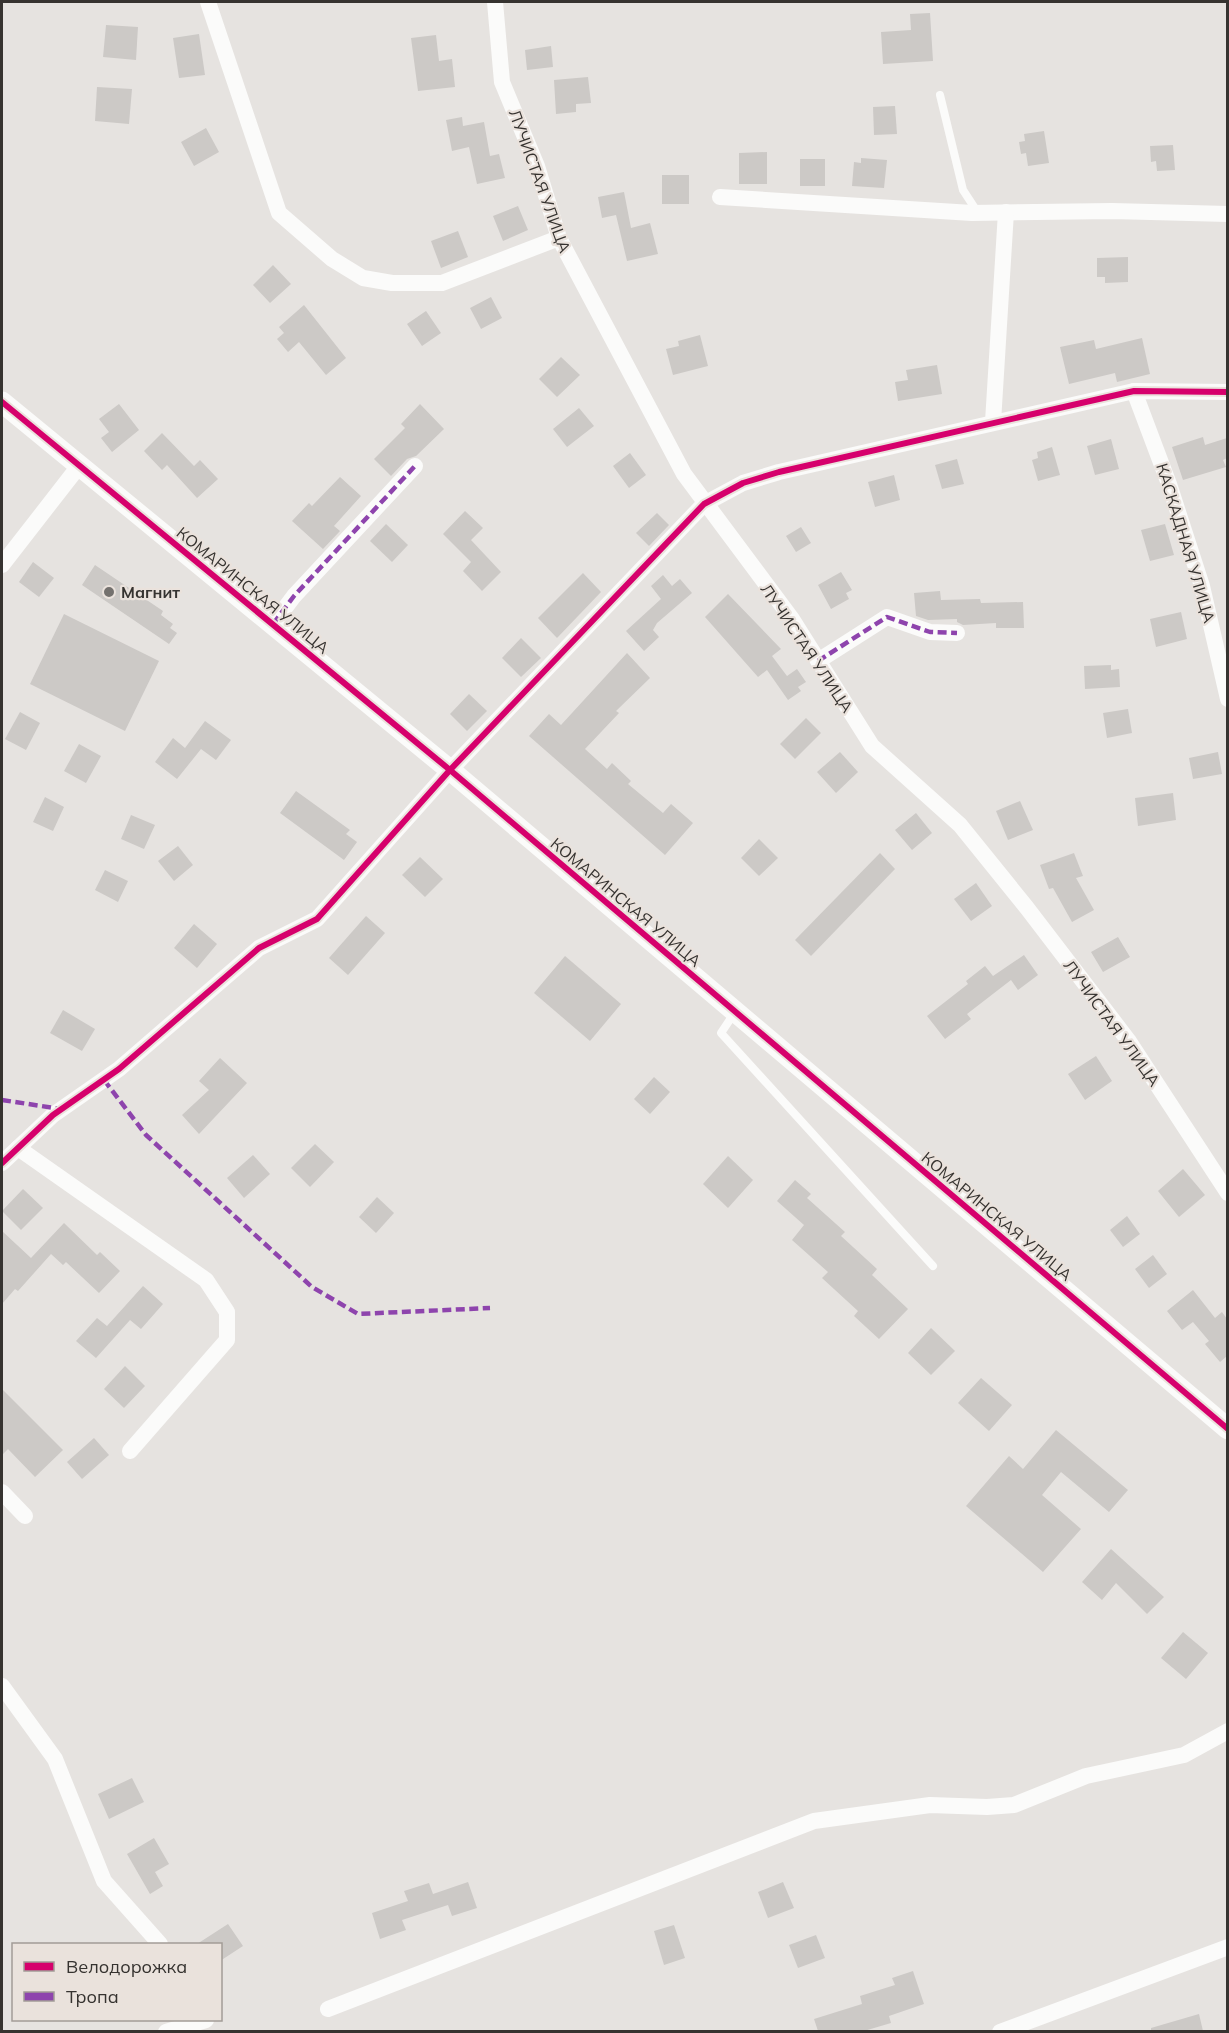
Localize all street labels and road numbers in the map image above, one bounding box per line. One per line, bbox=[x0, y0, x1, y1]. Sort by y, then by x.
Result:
street label: ЛУЧИСТАЯ УЛИЦА bbox=[505, 107, 575, 256]
street label: КАСКАДНАЯ УЛИЦА bbox=[1152, 461, 1220, 625]
street label: КОМАРИНСКАЯ УЛИЦА bbox=[173, 522, 333, 658]
street label: ЛУЧИСТАЯ УЛИЦА bbox=[756, 580, 858, 716]
street label: КОМАРИНСКАЯ УЛИЦА bbox=[547, 833, 706, 971]
street label: ЛУЧИСТАЯ УЛИЦА bbox=[1059, 956, 1165, 1090]
street label: КОМАРИНСКАЯ УЛИЦА bbox=[918, 1147, 1077, 1285]

